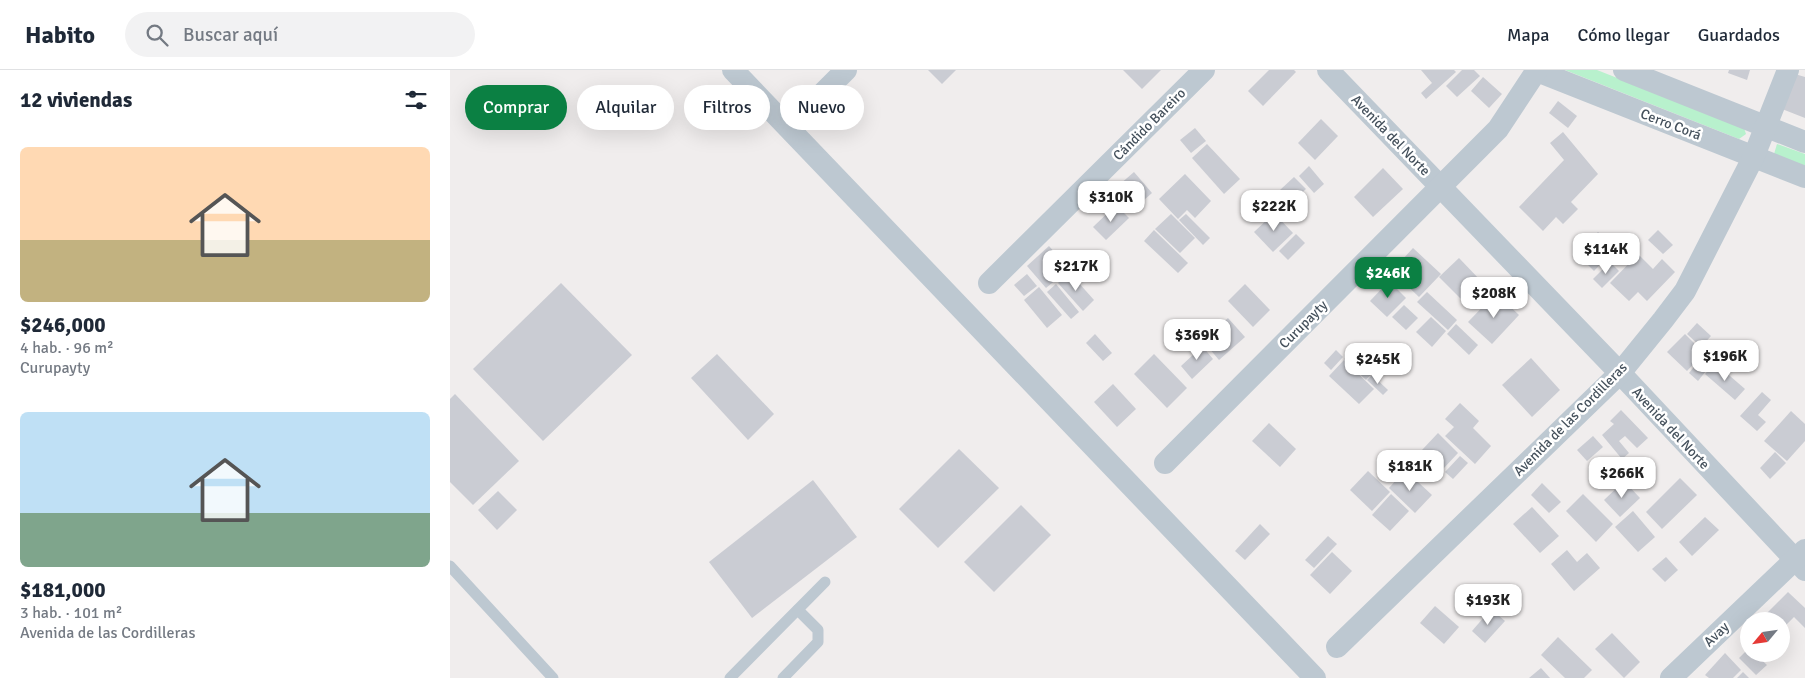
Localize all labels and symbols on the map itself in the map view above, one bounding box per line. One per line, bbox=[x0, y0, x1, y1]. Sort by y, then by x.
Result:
street label: Cándido Bareiro bbox=[1110, 85, 1189, 164]
street label: Avenida del Norte bbox=[1348, 91, 1434, 179]
street label: Cerro Corá bbox=[1638, 105, 1704, 144]
pin: $310K bbox=[1076, 180, 1146, 223]
pin: $222K bbox=[1239, 190, 1309, 232]
pin: $114K bbox=[1571, 232, 1641, 275]
pin: $217K bbox=[1041, 250, 1111, 292]
pin: $246K bbox=[1353, 256, 1423, 299]
pin: $208K bbox=[1459, 276, 1529, 319]
street label: Curupayty bbox=[1276, 296, 1331, 352]
pin: $369K bbox=[1162, 318, 1232, 361]
pin: $196K bbox=[1690, 340, 1760, 382]
pin: $245K bbox=[1343, 342, 1413, 385]
street label: Avenida de las Cordilleras bbox=[1510, 359, 1631, 480]
street label: Avenida del Norte bbox=[1628, 384, 1713, 473]
pin: $181K bbox=[1375, 450, 1445, 492]
pin: $266K bbox=[1587, 456, 1657, 499]
pin: $193K bbox=[1453, 584, 1523, 626]
north arrow bbox=[1740, 612, 1790, 662]
street label: Avay bbox=[1700, 618, 1733, 650]

